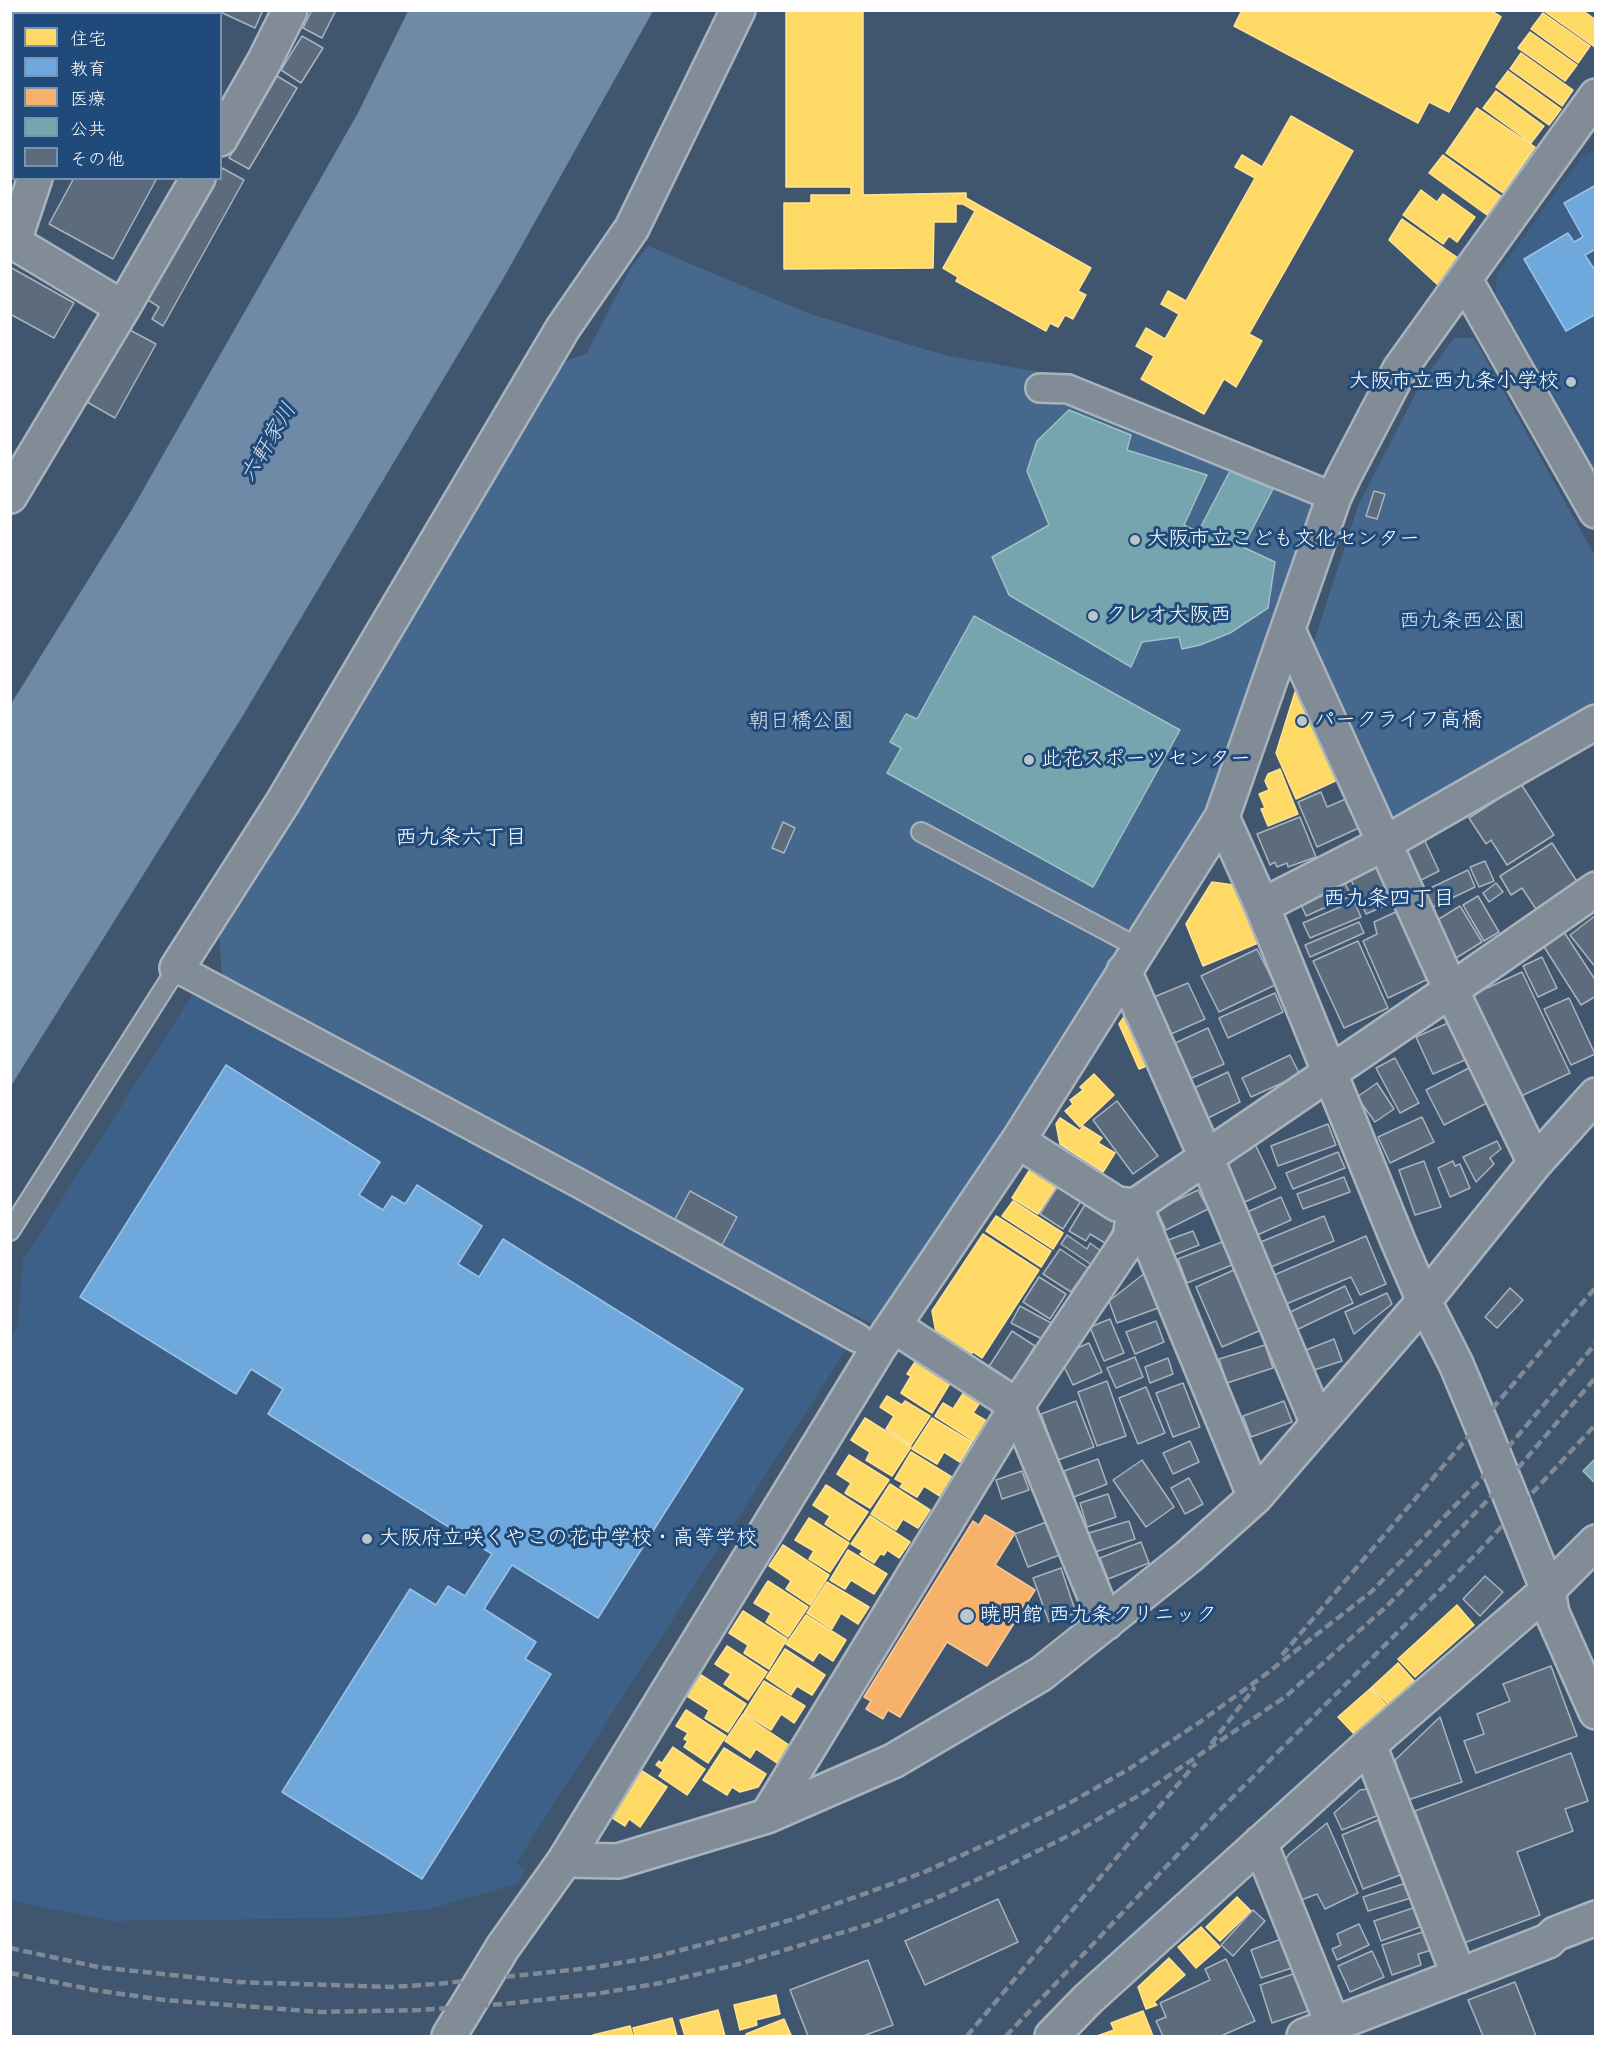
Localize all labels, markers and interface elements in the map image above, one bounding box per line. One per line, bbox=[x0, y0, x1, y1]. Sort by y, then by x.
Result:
legend bbox=[12, 12, 222, 180]
text: 住宅 bbox=[70, 29, 106, 50]
text: 教育 bbox=[70, 59, 106, 80]
text: 医療 bbox=[70, 89, 106, 110]
text: 公共 bbox=[70, 119, 106, 140]
text: その他 bbox=[70, 149, 124, 170]
place label: 大阪市立西九条小学校 bbox=[1349, 369, 1559, 395]
marker: 大阪市立西九条小学校 bbox=[1564, 375, 1578, 389]
water label: 六軒家川 bbox=[235, 398, 303, 488]
place label: 大阪市立こども文化センター bbox=[1147, 527, 1420, 553]
marker: 大阪市立こども文化センター bbox=[1128, 533, 1142, 547]
place label: クレオ大阪西 bbox=[1105, 603, 1231, 629]
marker: クレオ大阪西 bbox=[1086, 609, 1100, 623]
park label: 西九条西公園 bbox=[1399, 609, 1525, 635]
place label: パークライフ高橋 bbox=[1314, 708, 1482, 734]
park label: 朝日橋公園 bbox=[749, 709, 853, 735]
marker: パークライフ高橋 bbox=[1295, 714, 1309, 728]
place label: 此花スポーツセンター bbox=[1041, 747, 1251, 773]
marker: 此花スポーツセンター bbox=[1022, 753, 1036, 767]
district label: 西九条六丁目 bbox=[395, 825, 527, 851]
district label: 西九条四丁目 bbox=[1323, 886, 1455, 912]
place label: 大阪府立咲くやこの花中学校・高等学校 bbox=[379, 1526, 757, 1552]
marker: 大阪府立咲くやこの花中学校・高等学校 bbox=[360, 1532, 374, 1546]
place label: 暁明館 西九条クリニック bbox=[980, 1603, 1217, 1629]
marker: 暁明館 西九条クリニック bbox=[958, 1607, 976, 1625]

